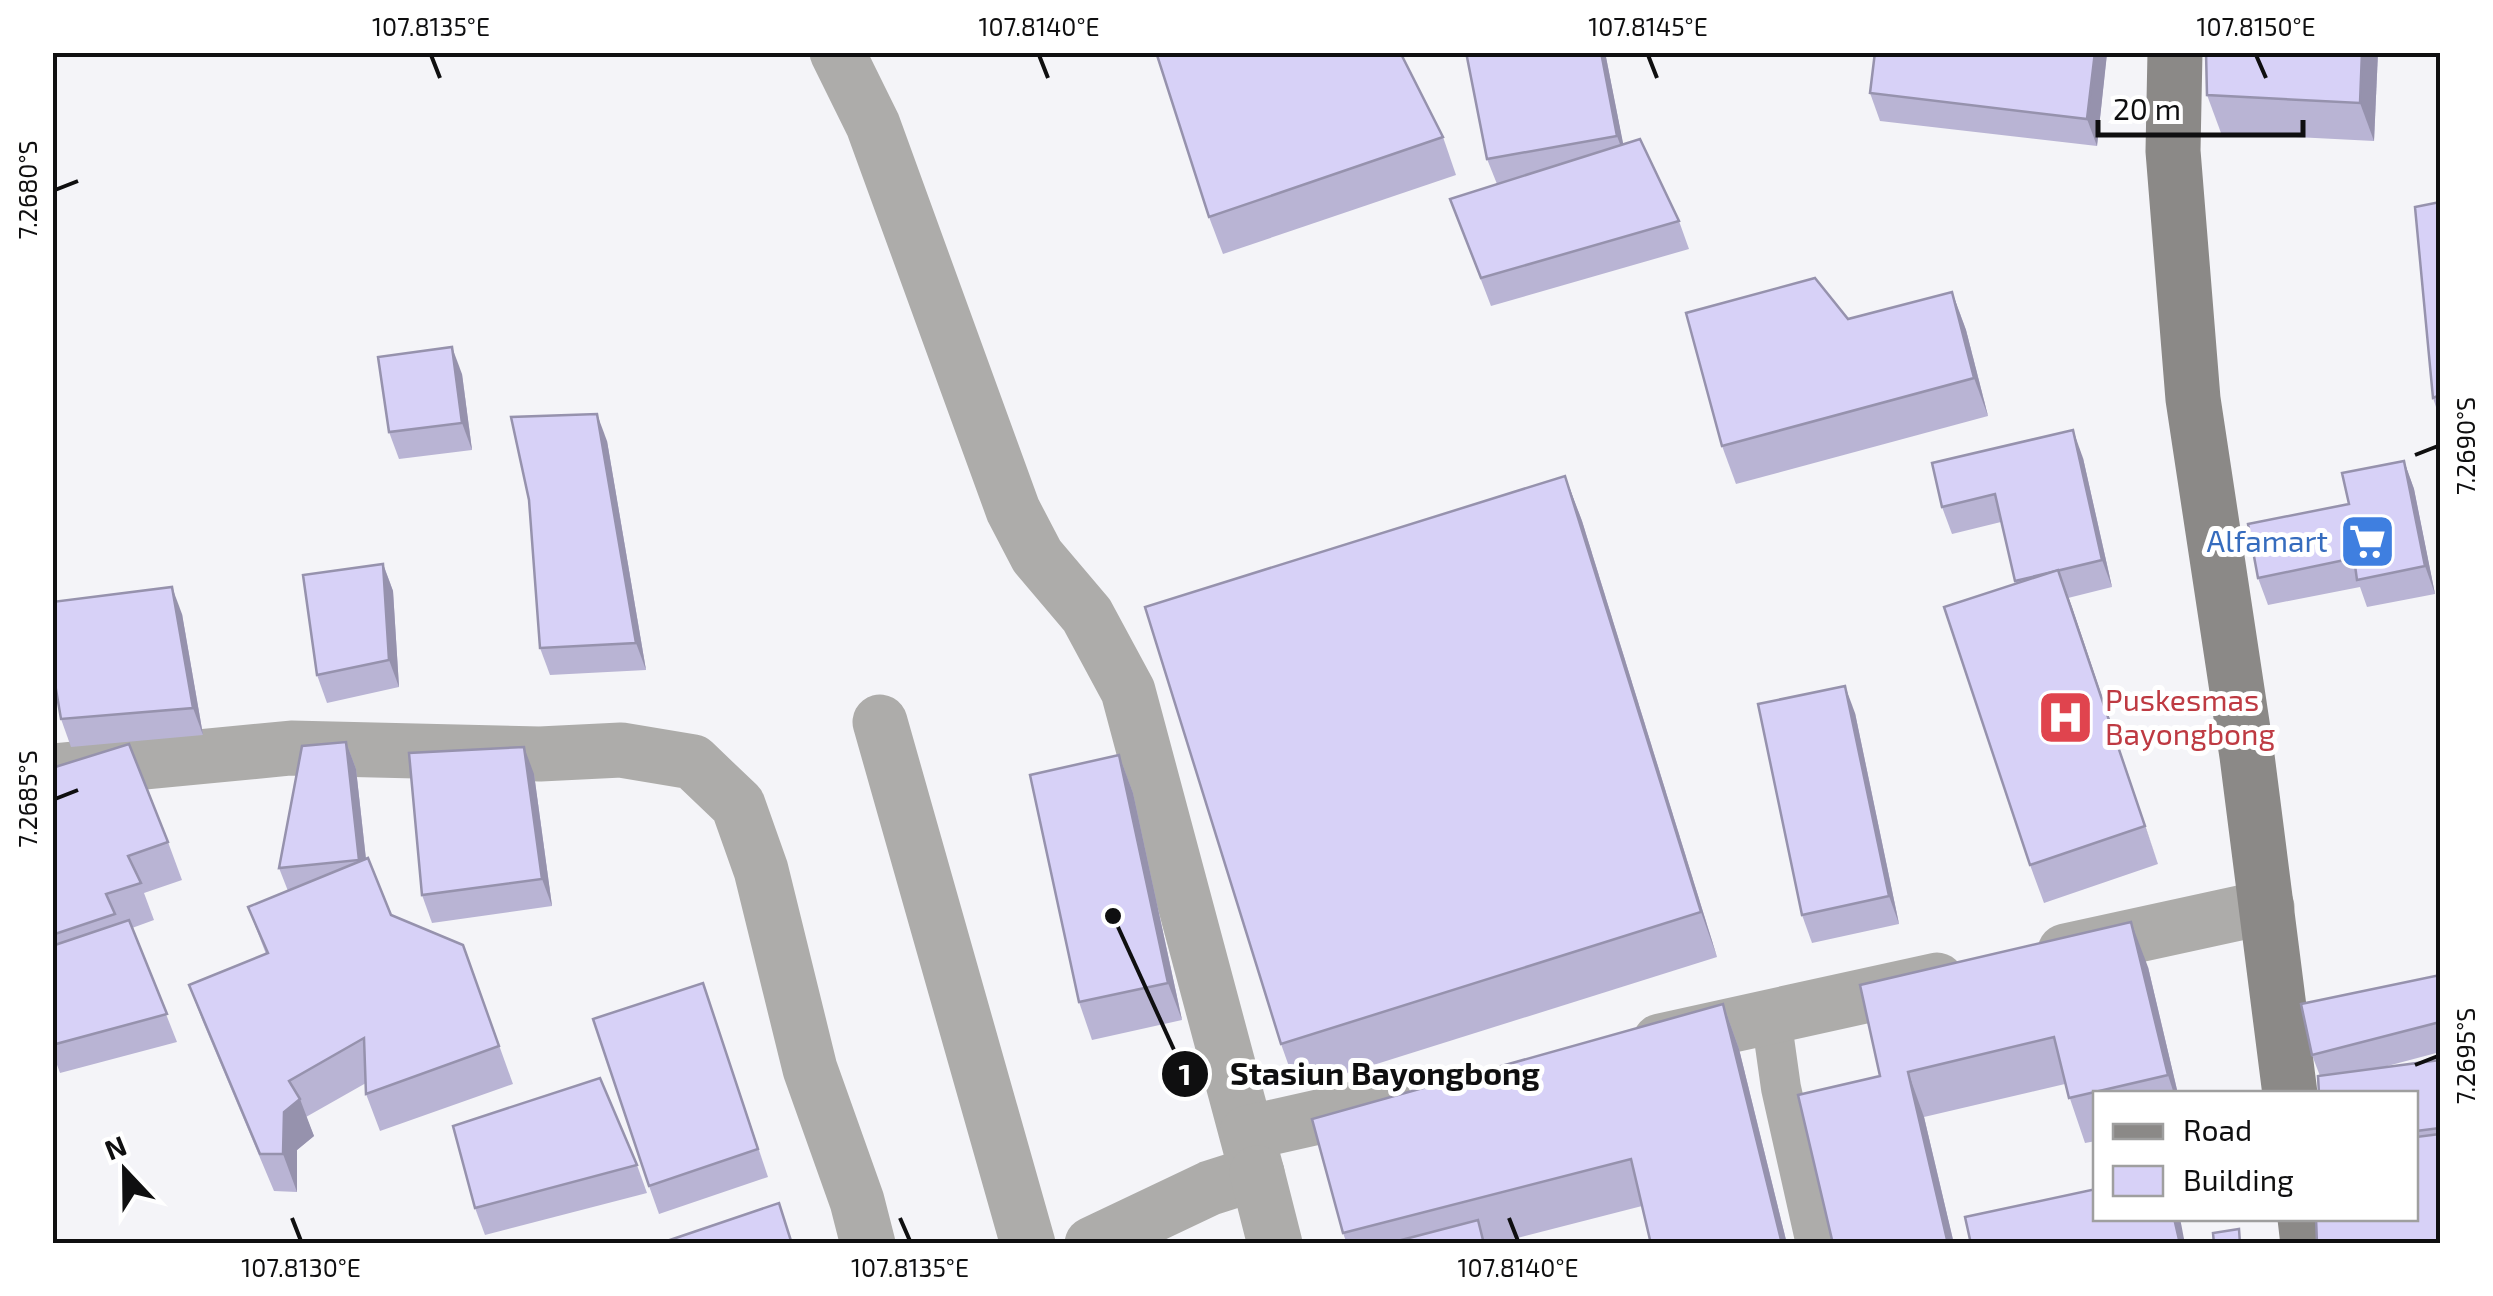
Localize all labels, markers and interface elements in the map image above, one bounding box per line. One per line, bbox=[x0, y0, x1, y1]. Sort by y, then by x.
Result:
text: 107.8135°E bbox=[372, 11, 490, 41]
text: 107.8140°E bbox=[978, 11, 1100, 41]
text: 107.8145°E bbox=[1588, 11, 1708, 41]
text: 107.8150°E bbox=[2196, 11, 2316, 41]
scale bar bbox=[2098, 75, 2303, 137]
text: 20 m bbox=[2113, 90, 2181, 126]
text: 7.2680°S bbox=[12, 140, 42, 240]
text: 7.2690°S bbox=[2450, 397, 2480, 495]
supermarket icon: Alfamart bbox=[2337, 512, 2397, 572]
place label: Alfamart bbox=[2206, 522, 2328, 558]
place label: Puskesmas Bayongbong bbox=[2105, 681, 2276, 751]
hospital icon: Puskesmas Bayongbong bbox=[2036, 688, 2096, 748]
text: 7.2685°S bbox=[12, 750, 42, 848]
text: 7.2695°S bbox=[2450, 1008, 2480, 1104]
callout: Stasiun Bayongbong bbox=[1160, 1043, 1560, 1105]
text: Stasiun Bayongbong bbox=[1230, 1053, 1540, 1092]
text: 1 bbox=[1179, 1055, 1191, 1091]
legend bbox=[2093, 1091, 2418, 1221]
text: Road bbox=[2183, 1111, 2252, 1147]
north arrow bbox=[75, 1121, 175, 1221]
text: N bbox=[100, 1127, 131, 1166]
text: Building bbox=[2183, 1161, 2294, 1197]
text: 107.8130°E bbox=[241, 1252, 361, 1282]
text: 107.8135°E bbox=[851, 1252, 969, 1282]
text: 107.8140°E bbox=[1457, 1252, 1579, 1282]

